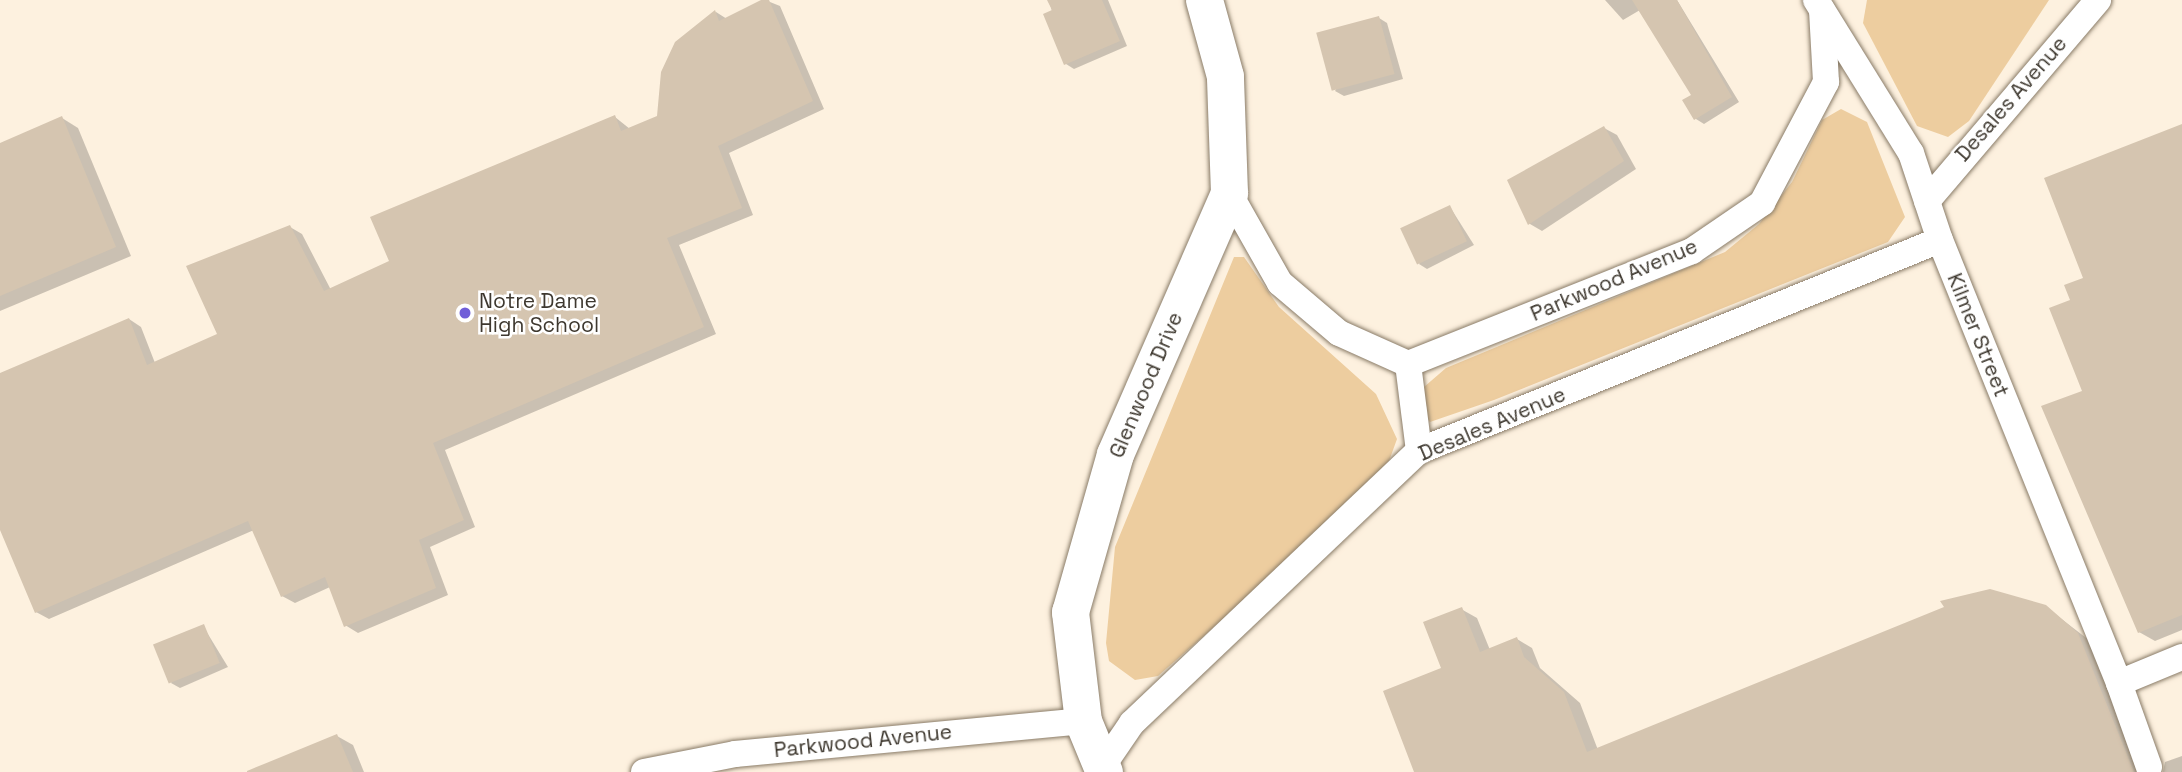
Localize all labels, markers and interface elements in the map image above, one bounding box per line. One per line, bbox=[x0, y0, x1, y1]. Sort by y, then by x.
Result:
street label: Desales Avenue bbox=[1950, 31, 2072, 167]
street label: Parkwood Avenue bbox=[1527, 233, 1701, 327]
street label: Kilmer Street bbox=[1942, 270, 2014, 400]
place label: Notre Dame High School bbox=[479, 288, 599, 338]
marker: Notre Dame High School bbox=[457, 305, 473, 321]
street label: Glenwood Drive bbox=[1104, 308, 1188, 462]
street label: Desales Avenue bbox=[1415, 382, 1569, 466]
street label: Parkwood Avenue bbox=[773, 719, 953, 763]

